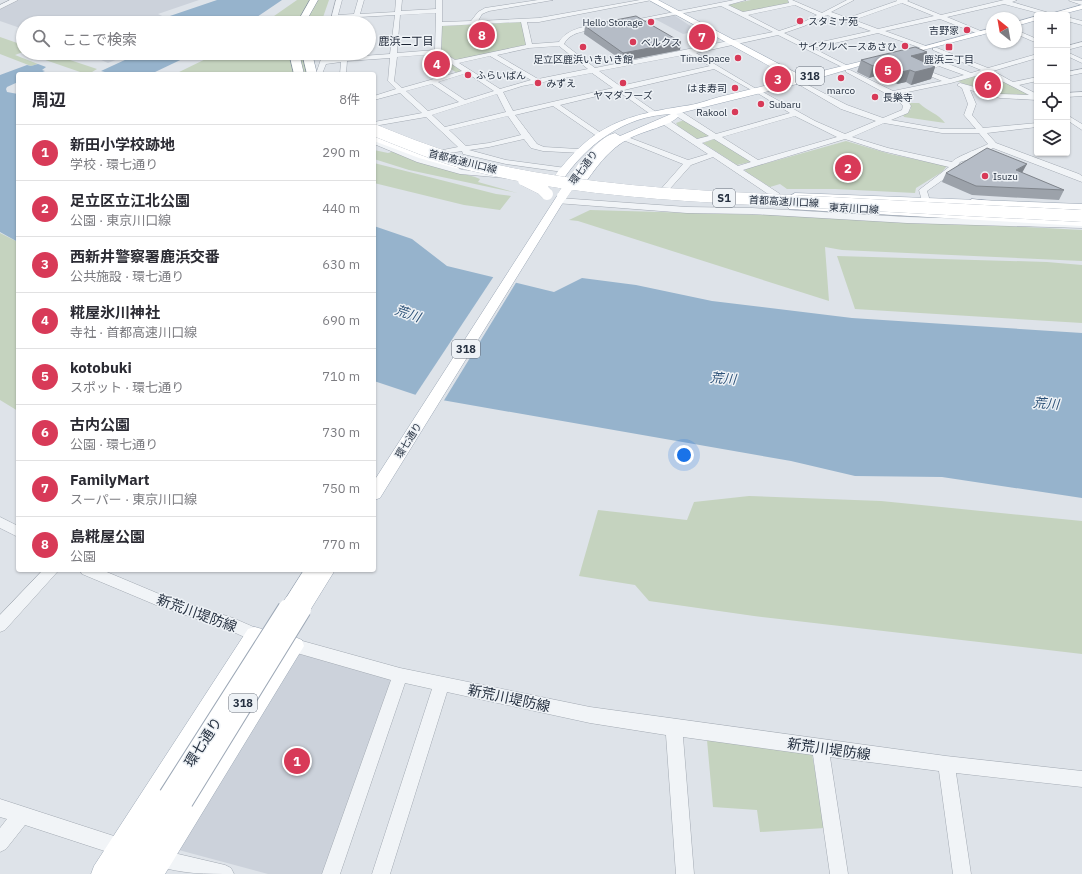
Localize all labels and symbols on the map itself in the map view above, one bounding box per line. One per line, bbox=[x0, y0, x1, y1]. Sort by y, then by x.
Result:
north arrow bbox=[986, 12, 1022, 48]
place label: スタミナ苑 bbox=[808, 15, 858, 28]
place label: Hello Storage bbox=[583, 16, 643, 29]
marker: スタミナ苑 bbox=[795, 16, 805, 26]
marker: Hello Storage bbox=[646, 17, 656, 27]
pin: 8 bbox=[469, 20, 495, 50]
pin: 7 bbox=[689, 22, 715, 52]
place label: 吉野家 bbox=[929, 24, 959, 37]
marker: 吉野家 bbox=[962, 25, 972, 35]
district label: 鹿浜二丁目 bbox=[379, 34, 434, 48]
place label: ベルクス bbox=[641, 36, 681, 49]
marker: ベルクス bbox=[628, 37, 638, 47]
place label: サイクルベースあさひ bbox=[798, 40, 897, 53]
marker: サイクルベースあさひ bbox=[900, 41, 910, 51]
marker: 足立区鹿浜いきいき館 bbox=[578, 42, 588, 52]
marker: 鹿浜三丁目 bbox=[944, 42, 954, 52]
pin: 4 bbox=[424, 49, 450, 79]
place label: TimeSpace bbox=[680, 52, 731, 65]
place label: 足立区鹿浜いきいき館 bbox=[533, 53, 633, 66]
marker: TimeSpace bbox=[733, 53, 743, 63]
place label: 鹿浜三丁目 bbox=[924, 53, 974, 66]
pin: 5 bbox=[875, 55, 901, 85]
pin: 3 bbox=[765, 64, 791, 94]
road number: 318 bbox=[796, 67, 824, 85]
place label: ふらいぱん bbox=[476, 69, 526, 82]
marker: ふらいぱん bbox=[463, 70, 473, 80]
pin: 6 bbox=[975, 70, 1001, 100]
marker: marco bbox=[836, 73, 846, 83]
place label: みずえ bbox=[546, 77, 576, 90]
marker: みずえ bbox=[533, 78, 543, 88]
marker: ヤマダフーズ bbox=[618, 78, 628, 88]
place label: はま寿司 bbox=[687, 82, 727, 95]
marker: はま寿司 bbox=[730, 83, 740, 93]
place label: marco bbox=[827, 84, 856, 97]
place label: ヤマダフーズ bbox=[593, 89, 653, 102]
place label: 長樂寺 bbox=[883, 91, 913, 104]
marker: 長樂寺 bbox=[870, 92, 880, 102]
place label: Subaru bbox=[769, 98, 801, 111]
marker: Subaru bbox=[756, 99, 766, 109]
place label: Rakool bbox=[696, 106, 727, 119]
marker: Rakool bbox=[730, 107, 740, 117]
street label: 首都高速川口線 bbox=[427, 147, 498, 176]
street label: 環七通り bbox=[566, 147, 601, 187]
pin: 2 bbox=[835, 153, 861, 183]
place label: Isuzu bbox=[993, 170, 1018, 183]
marker: Isuzu bbox=[980, 171, 990, 181]
road number: S1 bbox=[713, 189, 735, 207]
street label: 首都高速川口線 bbox=[749, 193, 819, 210]
street label: 東京川口線 bbox=[829, 201, 879, 216]
water label: 荒川 bbox=[393, 301, 425, 326]
road number: 318 bbox=[452, 340, 480, 358]
water label: 荒川 bbox=[709, 369, 739, 388]
water label: 荒川 bbox=[1032, 394, 1062, 413]
street label: 環七通り bbox=[392, 420, 425, 461]
your location bbox=[674, 445, 694, 465]
street label: 新荒川堤防線 bbox=[154, 590, 240, 636]
street label: 新荒川堤防線 bbox=[466, 680, 552, 716]
road number: 318 bbox=[229, 694, 257, 712]
street label: 環七通り bbox=[180, 714, 226, 770]
street label: 新荒川堤防線 bbox=[786, 734, 872, 764]
pin: 1 bbox=[284, 746, 310, 776]

